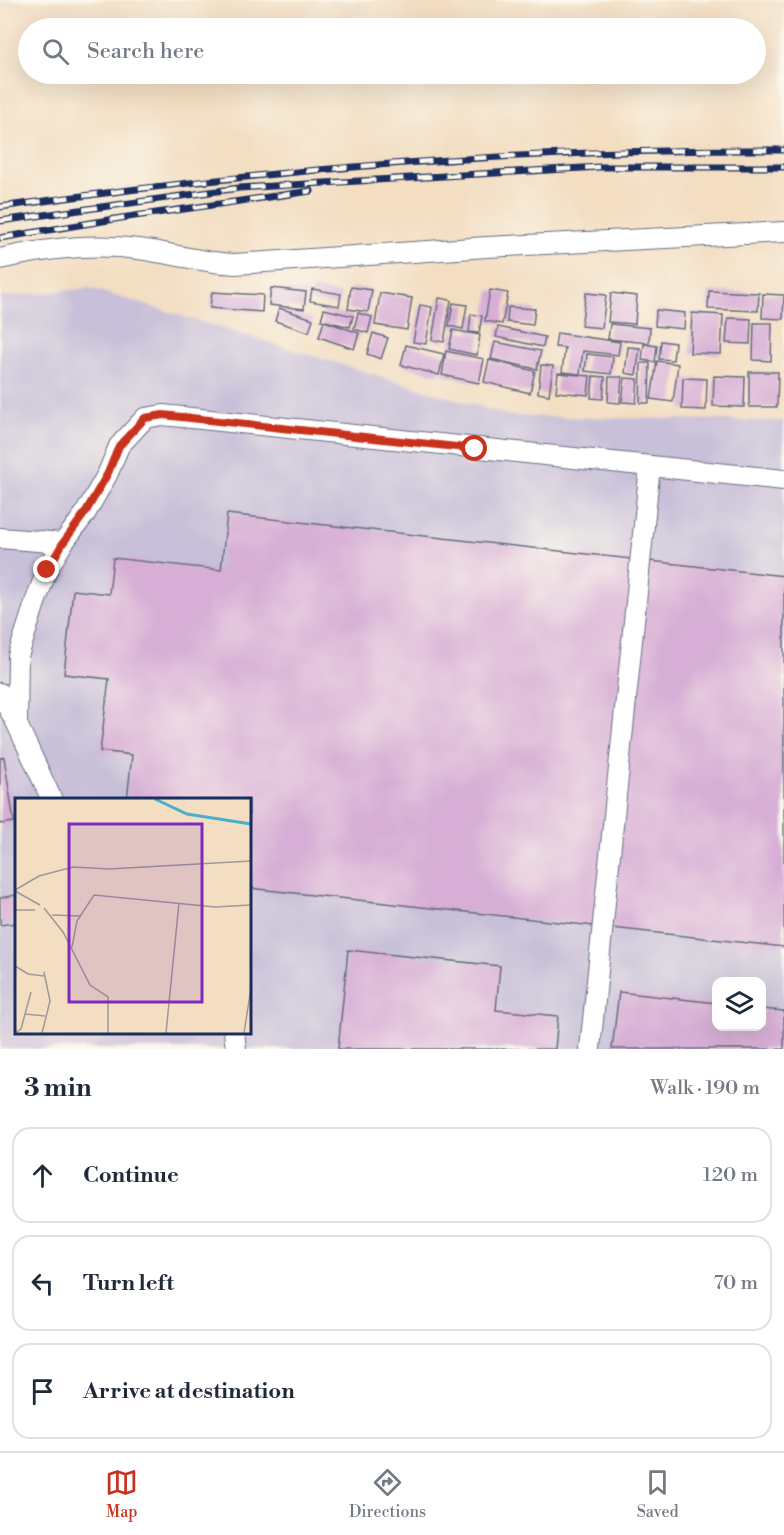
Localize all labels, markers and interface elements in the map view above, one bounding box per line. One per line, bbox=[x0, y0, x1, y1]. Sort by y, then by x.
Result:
search box bbox=[18, 18, 766, 84]
icon: search bbox=[39, 35, 72, 68]
text: Search here bbox=[87, 38, 204, 65]
route start bbox=[461, 435, 487, 461]
route end bbox=[33, 556, 59, 582]
inset map bbox=[15, 798, 250, 1034]
map controls bbox=[712, 977, 766, 1031]
button: layers bbox=[712, 977, 766, 1031]
text: 3 min bbox=[24, 1072, 92, 1104]
text: Walk · 190 m bbox=[650, 1076, 760, 1101]
icon: ahead bbox=[26, 1159, 59, 1192]
text: Continue bbox=[83, 1162, 179, 1189]
text: 120 m bbox=[703, 1163, 758, 1188]
icon: left bbox=[26, 1267, 59, 1300]
text: Turn left bbox=[83, 1270, 174, 1297]
text: 70 m bbox=[714, 1271, 758, 1296]
icon: arrive bbox=[26, 1375, 59, 1408]
text: Arrive at destination bbox=[83, 1378, 295, 1405]
tab: Map bbox=[105, 1466, 138, 1522]
tab: Directions bbox=[349, 1466, 426, 1522]
tab: Saved bbox=[637, 1466, 679, 1522]

